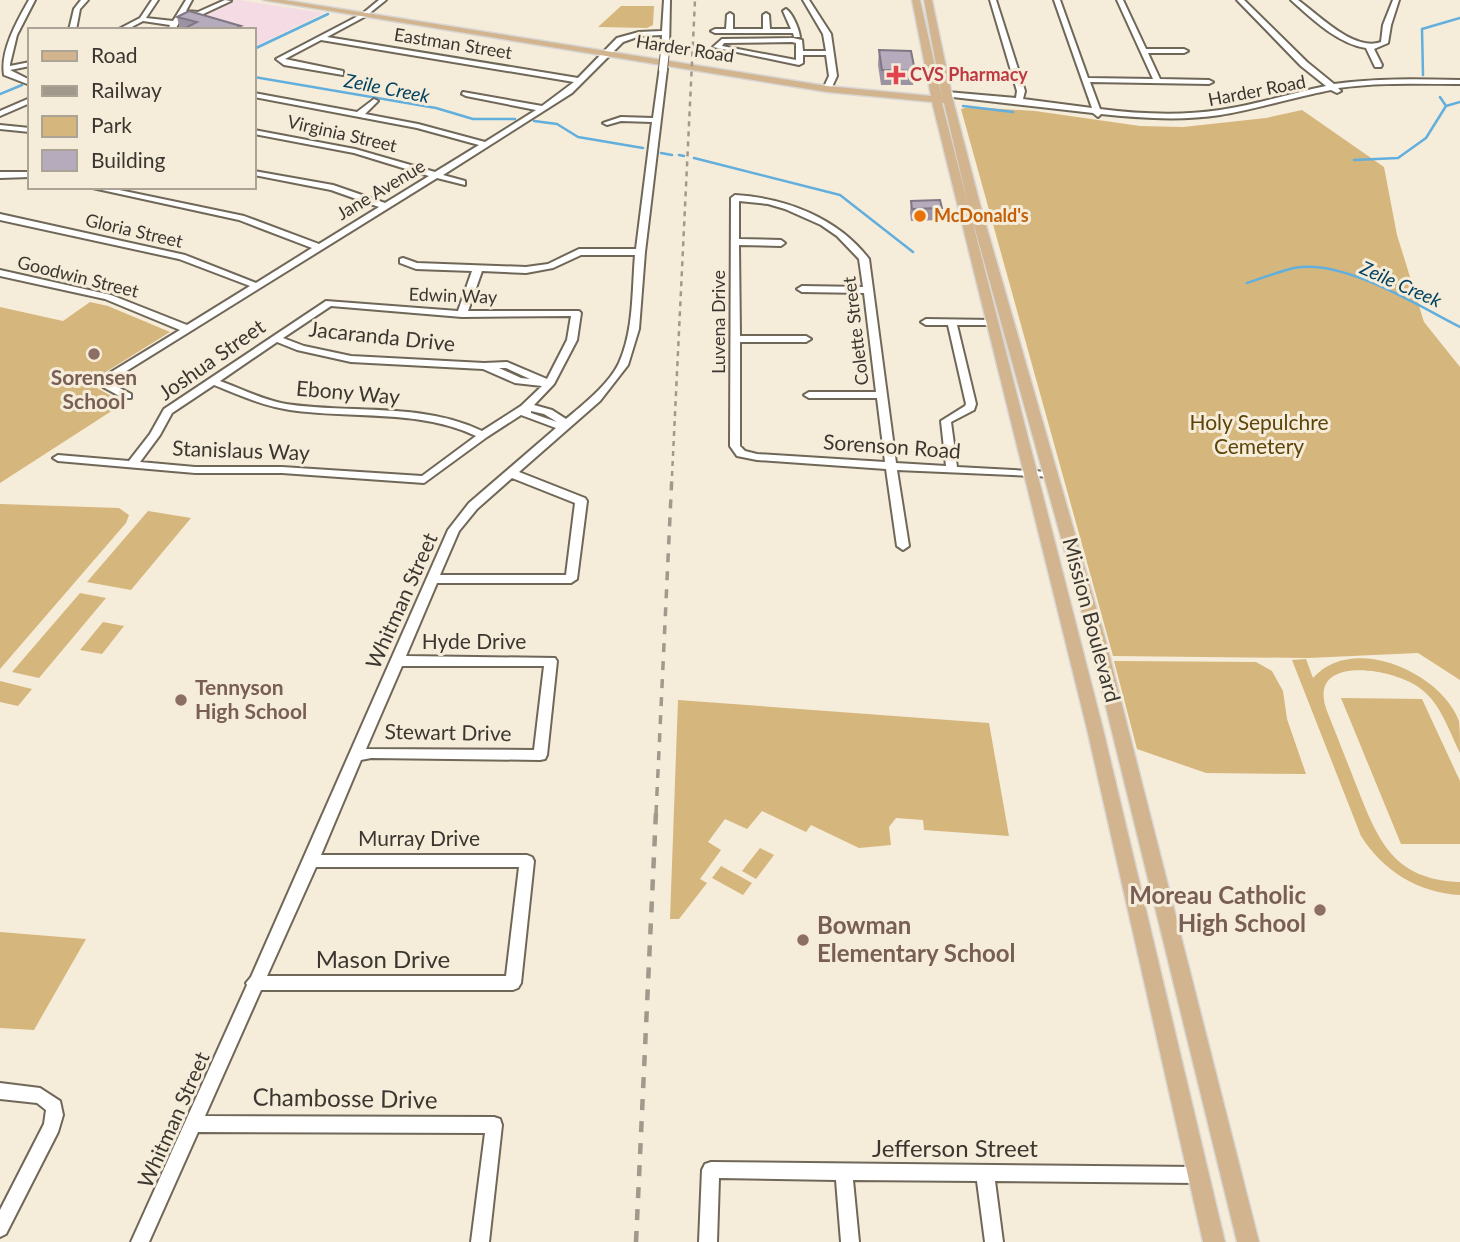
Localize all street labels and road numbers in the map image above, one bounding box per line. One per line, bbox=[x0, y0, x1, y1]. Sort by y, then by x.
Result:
street label: Eastman Street bbox=[393, 23, 514, 63]
street label: Harder Road bbox=[635, 29, 736, 67]
street label: Harder Road bbox=[1206, 70, 1307, 110]
street label: Virginia Street bbox=[285, 110, 400, 156]
street label: Jane Avenue bbox=[332, 154, 429, 224]
street label: Gloria Street bbox=[83, 208, 186, 252]
street label: Goodwin Street bbox=[15, 250, 142, 302]
street label: Luvena Drive bbox=[707, 270, 729, 374]
street label: Colette Street bbox=[837, 275, 873, 387]
street label: Edwin Way bbox=[408, 282, 498, 308]
street label: Joshua Street bbox=[153, 313, 269, 405]
street label: Jacaranda Drive bbox=[308, 315, 456, 356]
street label: Ebony Way bbox=[295, 375, 401, 409]
street label: Sorenson Road bbox=[822, 428, 962, 463]
street label: Stanislaus Way bbox=[172, 435, 310, 464]
street label: Whitman Street bbox=[360, 528, 442, 672]
street label: Mission Boulevard bbox=[1058, 535, 1126, 705]
street label: Hyde Drive bbox=[422, 628, 526, 653]
street label: Stewart Drive bbox=[384, 718, 512, 745]
street label: Murray Drive bbox=[358, 825, 480, 850]
street label: Mason Drive bbox=[316, 944, 450, 973]
street label: Whitman Street bbox=[132, 1047, 214, 1191]
street label: Chambosse Drive bbox=[252, 1081, 438, 1114]
street label: Jefferson Street bbox=[872, 1133, 1038, 1162]

